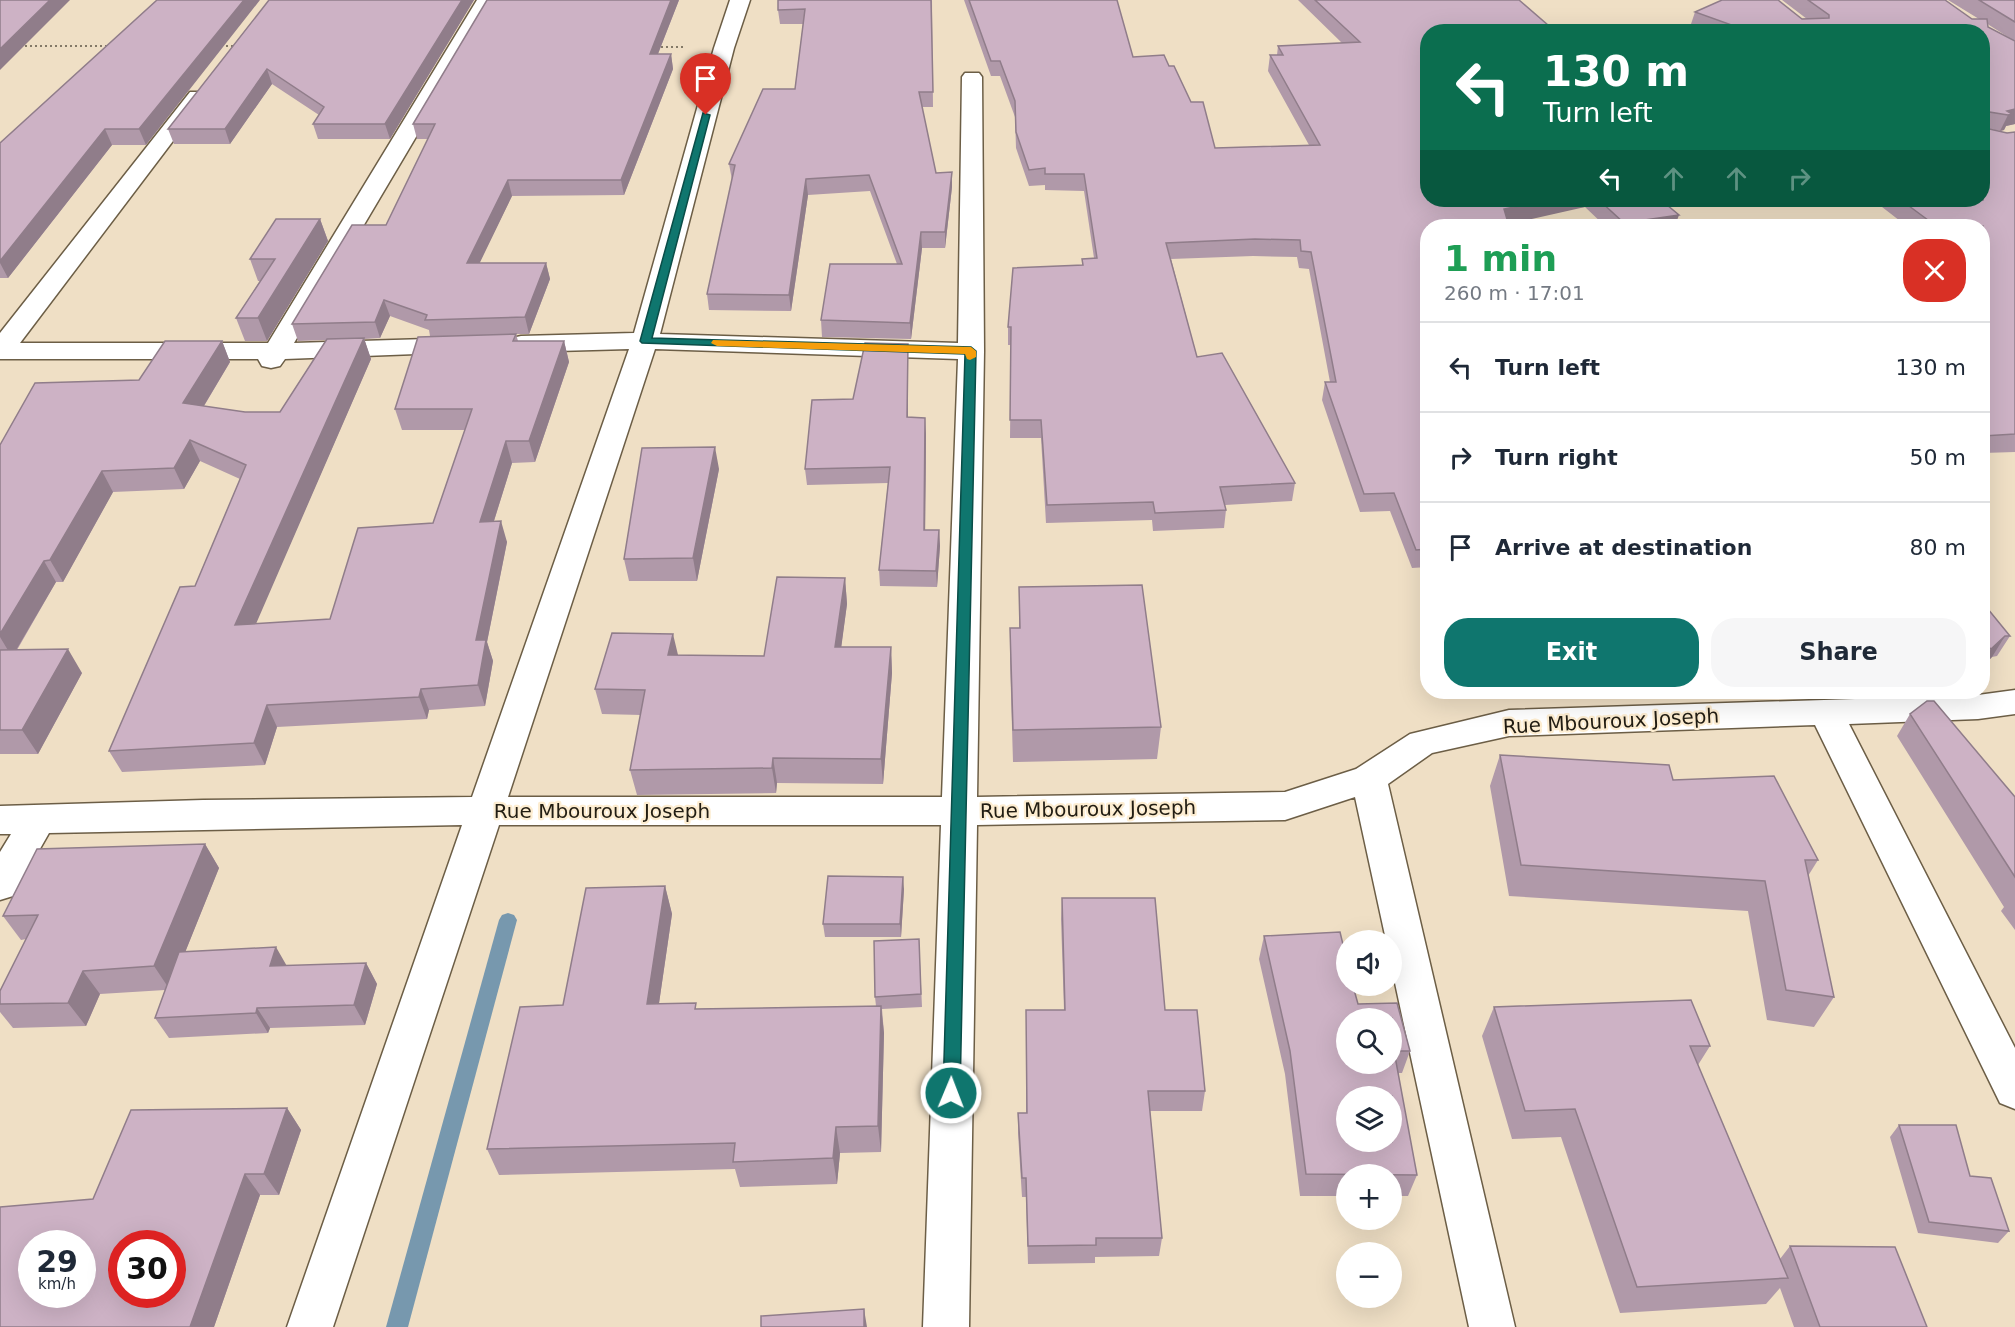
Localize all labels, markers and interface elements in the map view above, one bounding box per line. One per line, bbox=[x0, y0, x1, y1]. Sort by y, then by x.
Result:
text: 130 m bbox=[1543, 47, 1689, 96]
icon: left bbox=[1444, 48, 1522, 126]
pin bbox=[680, 53, 731, 115]
icon: arrive bbox=[689, 62, 722, 95]
text: Turn left bbox=[1543, 97, 1653, 128]
icon: left bbox=[1594, 162, 1627, 195]
icon: ahead bbox=[1657, 162, 1690, 195]
icon: ahead bbox=[1720, 162, 1753, 195]
icon: right bbox=[1783, 162, 1816, 195]
text: 1 min bbox=[1444, 238, 1557, 279]
button: close bbox=[1903, 239, 1966, 302]
text: 260 m · 17:01 bbox=[1444, 281, 1585, 305]
icon: left bbox=[1444, 351, 1477, 384]
text: Turn left bbox=[1495, 355, 1600, 380]
text: 130 m bbox=[1896, 355, 1966, 380]
icon: right bbox=[1444, 441, 1477, 474]
text: Turn right bbox=[1495, 445, 1618, 470]
text: 50 m bbox=[1910, 445, 1966, 470]
icon: arrive bbox=[1444, 531, 1477, 564]
text: Arrive at destination bbox=[1495, 535, 1752, 560]
text: 80 m bbox=[1910, 535, 1966, 560]
button: Exit bbox=[1444, 618, 1699, 687]
button: Share bbox=[1711, 618, 1966, 687]
street label: Rue Mbouroux Joseph bbox=[1502, 703, 1720, 739]
street label: Rue Mbouroux Joseph bbox=[980, 795, 1196, 823]
street label: Rue Mbouroux Joseph bbox=[494, 799, 710, 823]
map controls bbox=[1336, 930, 1402, 1308]
button: sound bbox=[1336, 930, 1402, 996]
button: search bbox=[1336, 1008, 1402, 1074]
position arrow bbox=[919, 1061, 983, 1125]
button: layers bbox=[1336, 1086, 1402, 1152]
button: + bbox=[1336, 1164, 1402, 1230]
speed limit sign: 30 bbox=[108, 1230, 186, 1308]
button: − bbox=[1336, 1242, 1402, 1308]
text: 29 bbox=[36, 1244, 78, 1279]
text: km/h bbox=[38, 1275, 76, 1293]

